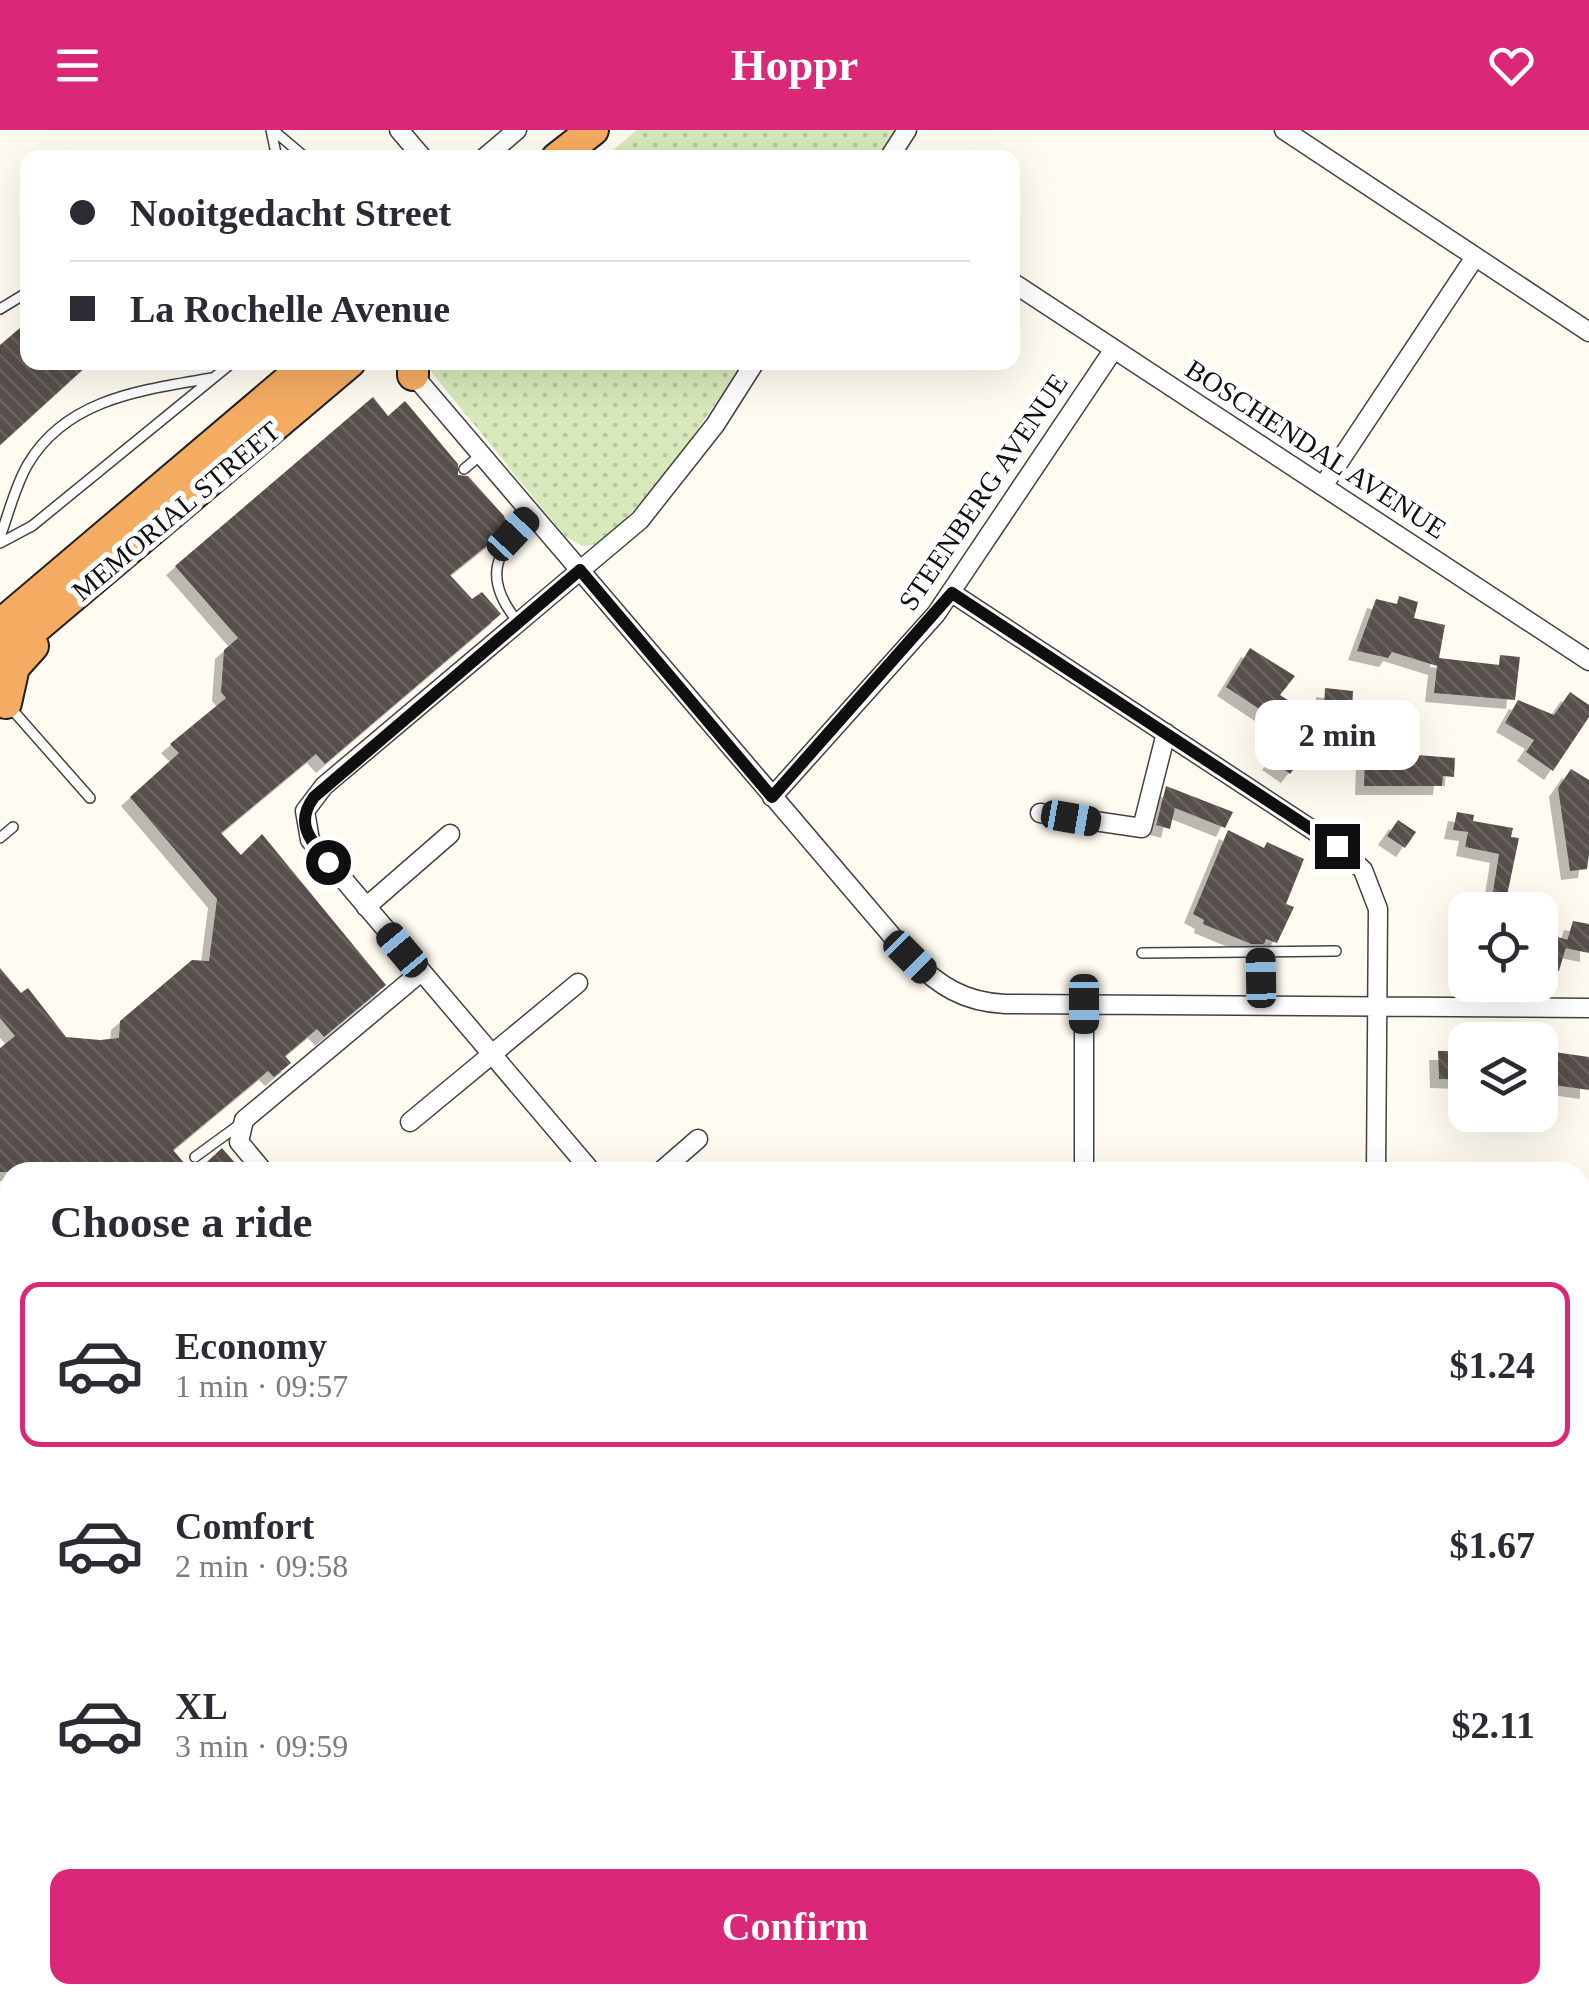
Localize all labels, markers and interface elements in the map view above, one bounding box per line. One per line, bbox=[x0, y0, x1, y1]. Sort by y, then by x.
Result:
icon: menu bbox=[50, 38, 105, 93]
icon: heart bbox=[1484, 38, 1539, 93]
text: Hoppr bbox=[731, 40, 858, 90]
text: Nooitgedacht Street bbox=[130, 192, 451, 234]
text: La Rochelle Avenue bbox=[130, 288, 450, 330]
street label: BOSCHENDAL AVENUE bbox=[1180, 353, 1452, 545]
street label: STEENBERG AVENUE bbox=[892, 368, 1074, 616]
street label: MEMORIAL STREET bbox=[66, 415, 286, 607]
car bbox=[482, 502, 544, 566]
callout: 2 min bbox=[1254, 701, 1420, 771]
text: 2 min bbox=[1299, 717, 1376, 753]
car bbox=[1039, 798, 1103, 838]
route end bbox=[1315, 824, 1360, 869]
route start bbox=[306, 840, 351, 885]
map controls bbox=[1448, 892, 1558, 1132]
button: locate bbox=[1448, 892, 1558, 1002]
car bbox=[371, 917, 433, 983]
car bbox=[878, 925, 942, 989]
car bbox=[1245, 948, 1277, 1008]
car bbox=[1069, 974, 1099, 1034]
button: layers bbox=[1448, 1022, 1558, 1132]
text: Choose a ride bbox=[50, 1197, 313, 1247]
icon: car bbox=[55, 1320, 145, 1410]
text: Economy bbox=[175, 1325, 327, 1367]
text: $1.24 bbox=[1450, 1344, 1535, 1386]
text: 1 min · 09:57 bbox=[175, 1368, 348, 1404]
icon: car bbox=[55, 1500, 145, 1590]
text: Comfort bbox=[175, 1505, 314, 1547]
text: $1.67 bbox=[1450, 1524, 1535, 1566]
text: 2 min · 09:58 bbox=[175, 1548, 348, 1584]
icon: car bbox=[55, 1680, 145, 1770]
text: XL bbox=[175, 1685, 228, 1727]
text: $2.11 bbox=[1452, 1704, 1535, 1746]
text: 3 min · 09:59 bbox=[175, 1728, 348, 1764]
button: Confirm bbox=[50, 1869, 1540, 1984]

